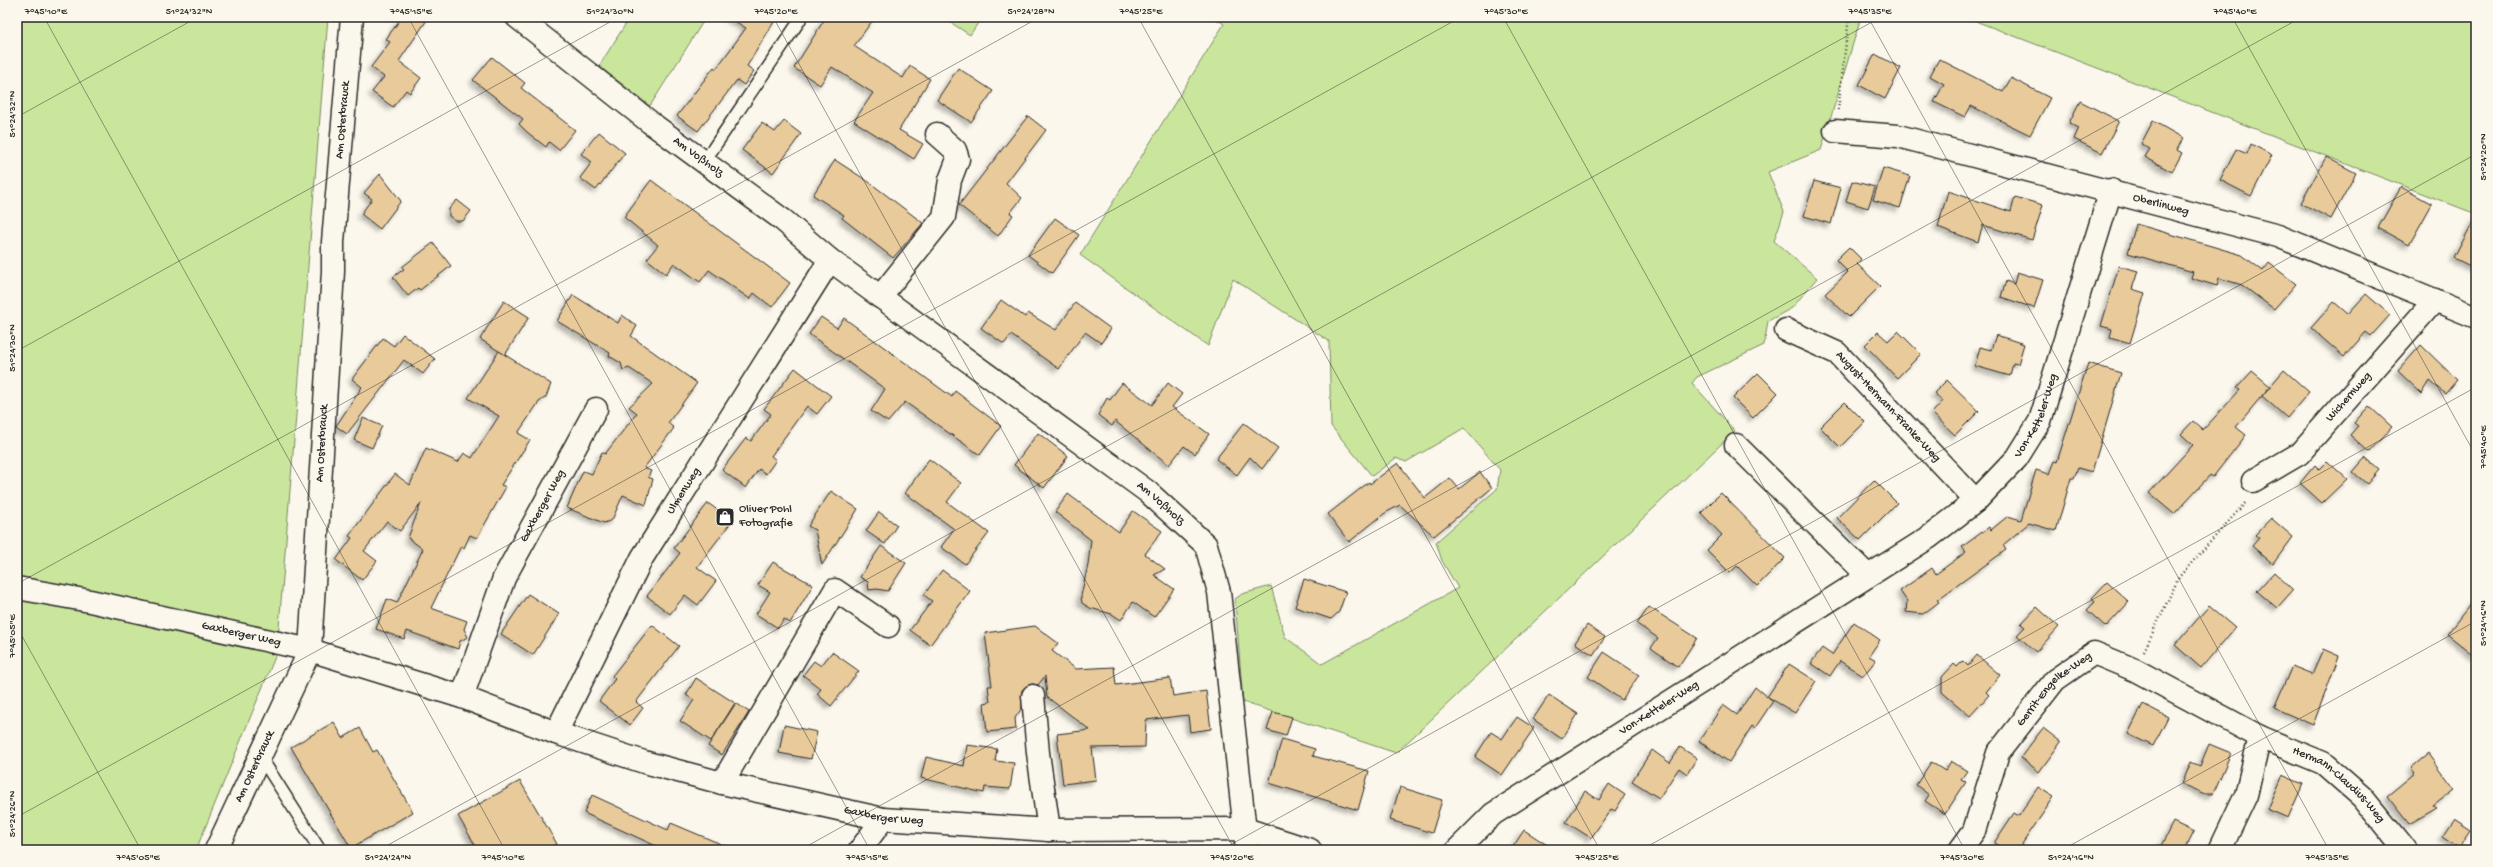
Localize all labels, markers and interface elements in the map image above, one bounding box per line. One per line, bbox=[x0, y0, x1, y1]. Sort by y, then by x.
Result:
text: 7°45'10"E bbox=[24, 6, 68, 18]
text: 51°24'32"N bbox=[166, 6, 213, 18]
text: 7°45'15"E bbox=[389, 6, 433, 18]
text: 51°24'30"N bbox=[586, 6, 634, 18]
text: 7°45'20"E bbox=[753, 6, 798, 18]
text: 51°24'28"N bbox=[1007, 6, 1055, 18]
text: 7°45'25"E bbox=[1119, 6, 1163, 18]
text: 7°45'30"E bbox=[1483, 6, 1529, 18]
text: 7°45'35"E bbox=[1847, 6, 1892, 18]
text: 7°45'40"E bbox=[2212, 6, 2257, 18]
street label: Am Osterbrauck bbox=[333, 79, 354, 159]
text: 51°24'32"N bbox=[7, 90, 19, 137]
text: 51°24'20"N bbox=[2478, 133, 2490, 181]
street label: Am Voßholz bbox=[670, 134, 726, 181]
street label: Oberlinweg bbox=[2131, 191, 2191, 219]
text: 51°24'30"N bbox=[7, 324, 19, 372]
street label: August-Hermann-Franke-Weg bbox=[1832, 348, 1943, 466]
street label: Wichernweg bbox=[2323, 369, 2375, 425]
street label: Von-Ketteler-Weg bbox=[2011, 372, 2061, 462]
street label: Am Osterbrauck bbox=[313, 402, 332, 483]
text: 7°45'40"E bbox=[2478, 425, 2490, 470]
street label: Ulmenweg bbox=[664, 465, 704, 517]
street label: Gaxberger Weg bbox=[518, 467, 569, 545]
street label: Am Voßholz bbox=[1134, 479, 1188, 529]
place label: Oliver Pohl Fotografie bbox=[738, 503, 794, 531]
shop icon: Oliver Pohl Fotografie bbox=[714, 506, 736, 528]
text: 51°24'16"N bbox=[2478, 600, 2490, 646]
text: 7°45'05"E bbox=[7, 613, 19, 659]
street label: Gaxberger Weg bbox=[200, 619, 282, 650]
street label: Gerrit-Engelke-Weg bbox=[2014, 649, 2095, 730]
street label: Von-Ketteler-Weg bbox=[1616, 678, 1702, 739]
street label: Am Osterbrauck bbox=[232, 727, 279, 805]
street label: Hermann-Claudius-Weg bbox=[2290, 744, 2387, 826]
text: 51°24'26"N bbox=[7, 790, 19, 837]
street label: Gaxberger Weg bbox=[842, 803, 924, 829]
text: 7°45'05"E bbox=[115, 852, 161, 864]
text: 51°24'24"N bbox=[365, 852, 412, 864]
text: 7°45'10"E bbox=[481, 852, 525, 864]
text: 7°45'15"E bbox=[845, 852, 889, 864]
text: 7°45'20"E bbox=[1209, 852, 1254, 864]
text: 7°45'25"E bbox=[1575, 852, 1619, 864]
text: 7°45'30"E bbox=[1939, 852, 1985, 864]
text: 51°24'16"N bbox=[2048, 852, 2094, 864]
text: 7°45'35"E bbox=[2304, 852, 2349, 864]

